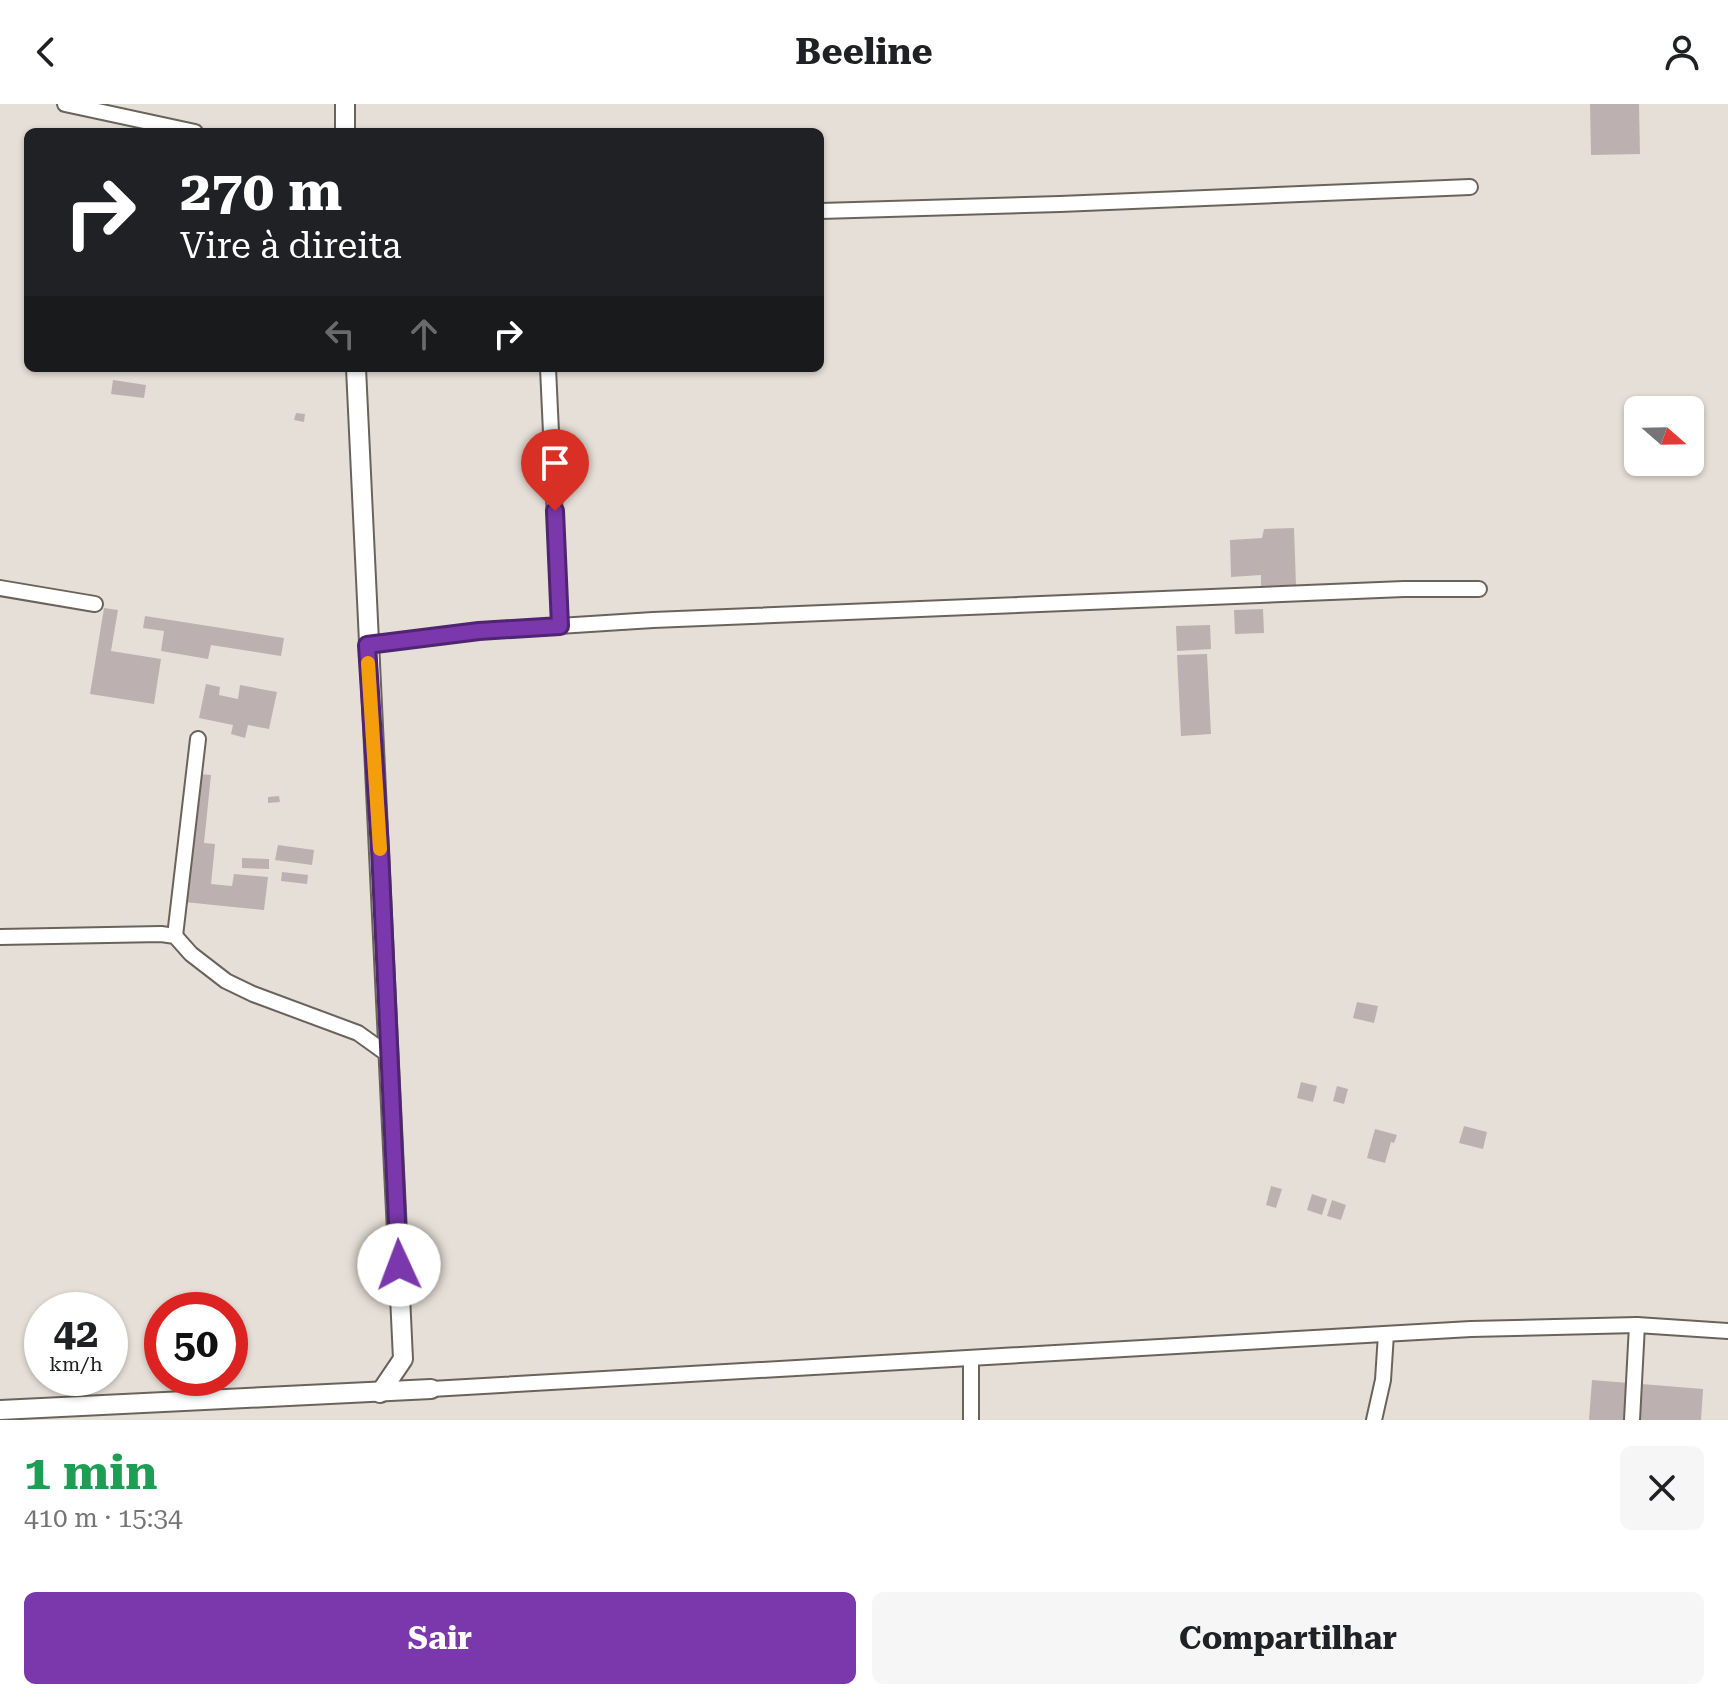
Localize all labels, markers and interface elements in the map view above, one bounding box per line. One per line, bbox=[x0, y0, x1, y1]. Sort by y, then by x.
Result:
icon: back bbox=[24, 30, 68, 74]
icon: person bbox=[1660, 30, 1704, 74]
text: Beeline bbox=[795, 31, 933, 73]
text: 270 m bbox=[180, 158, 342, 224]
icon: right bbox=[48, 160, 152, 264]
text: Vire à direita bbox=[180, 225, 402, 267]
icon: left bbox=[318, 312, 362, 356]
icon: ahead bbox=[402, 312, 446, 356]
icon: right bbox=[486, 312, 530, 356]
north arrow bbox=[1624, 396, 1704, 476]
map controls bbox=[1624, 396, 1704, 476]
pin bbox=[521, 429, 589, 511]
icon: arrive bbox=[533, 441, 577, 485]
position arrow bbox=[357, 1223, 441, 1307]
speed limit sign: 50 bbox=[144, 1292, 248, 1396]
text: 42 bbox=[54, 1310, 98, 1357]
text: km/h bbox=[49, 1352, 103, 1376]
text: 1 min bbox=[24, 1445, 157, 1501]
button: close bbox=[1620, 1446, 1704, 1530]
text: 410 m · 15:34 bbox=[24, 1503, 183, 1533]
button: Sair bbox=[24, 1592, 856, 1684]
button: Compartilhar bbox=[872, 1592, 1704, 1684]

